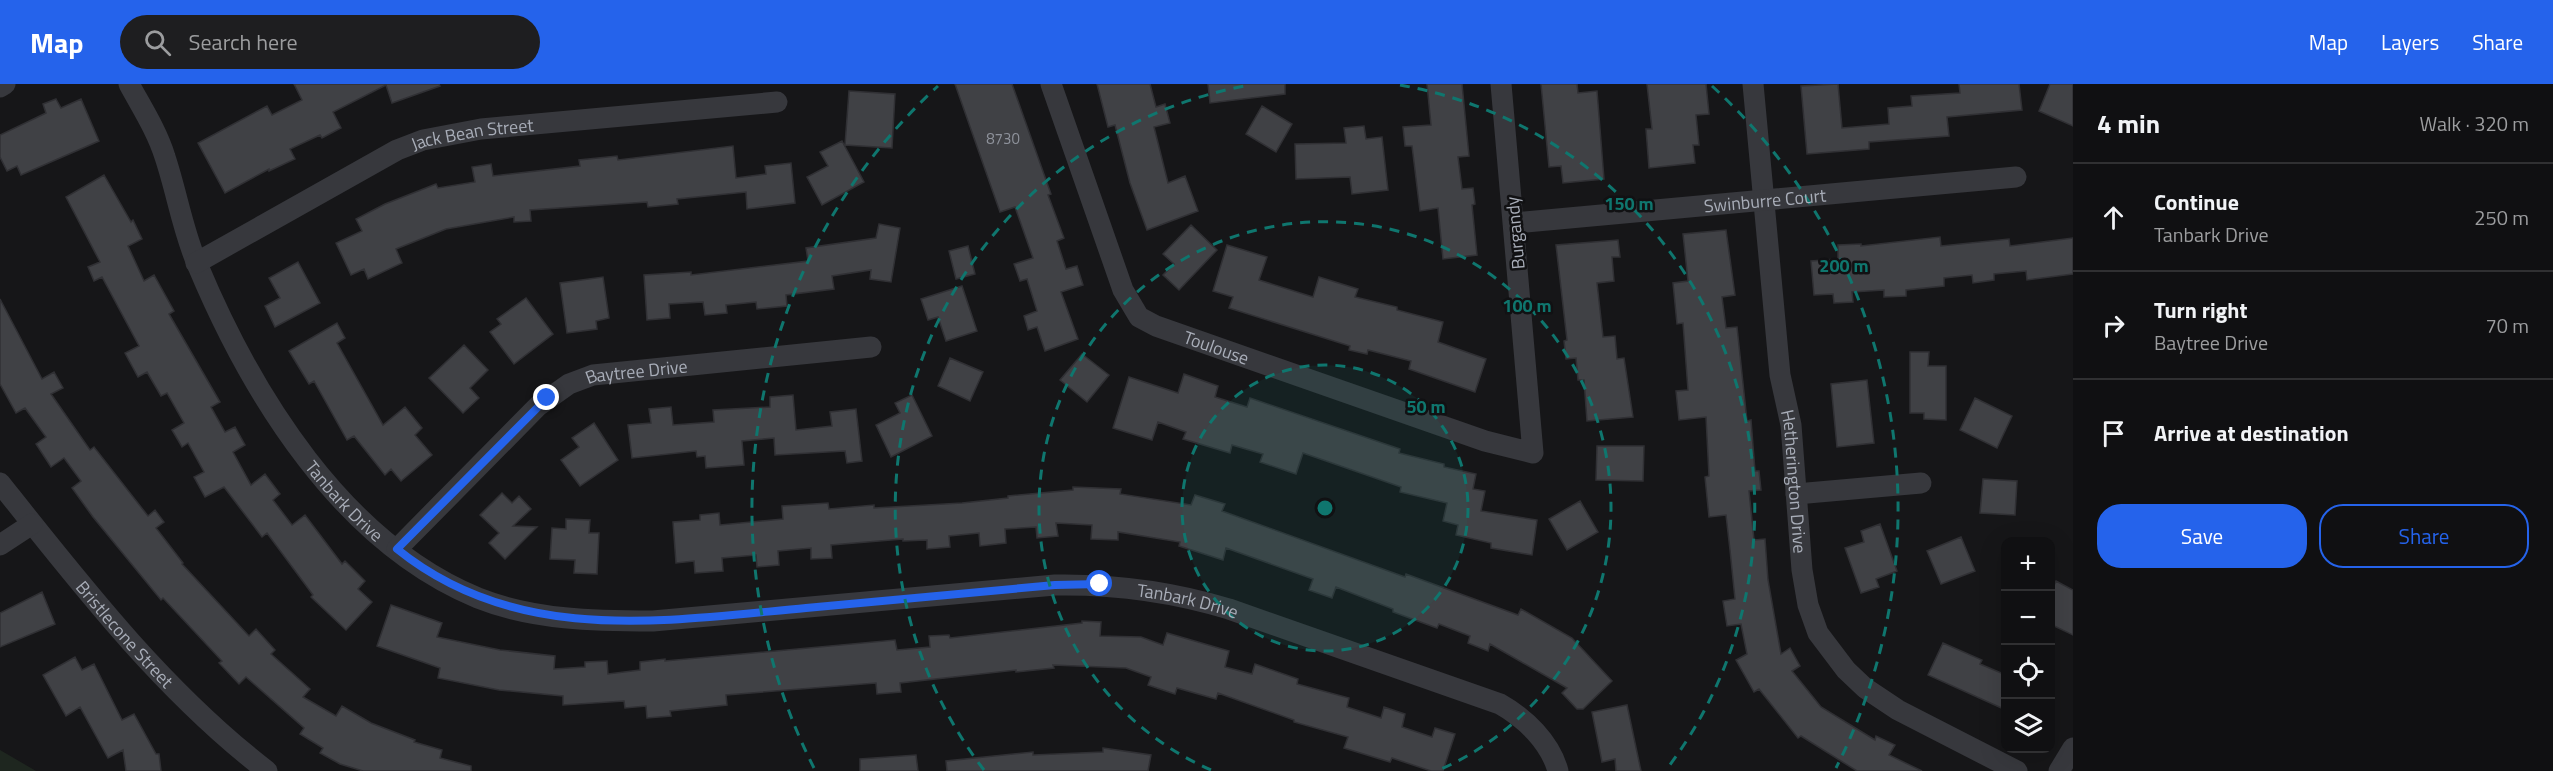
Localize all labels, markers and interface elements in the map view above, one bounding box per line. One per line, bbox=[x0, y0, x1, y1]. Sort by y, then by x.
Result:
search box bbox=[120, 15, 540, 69]
text: Map bbox=[30, 21, 84, 64]
text: Search here bbox=[189, 25, 298, 59]
icon: search bbox=[141, 26, 174, 59]
text: Map bbox=[2309, 26, 2348, 58]
text: Layers bbox=[2381, 26, 2439, 58]
text: Share bbox=[2472, 26, 2523, 58]
text: 4 min bbox=[2097, 104, 2160, 143]
text: Walk · 320 m bbox=[2420, 108, 2529, 139]
street label: Jack Bean Street bbox=[407, 111, 535, 157]
house number: 8730 bbox=[986, 127, 1020, 150]
street label: Swinburre Court bbox=[1703, 181, 1828, 219]
text: Continue bbox=[2154, 185, 2239, 219]
text: 150 m bbox=[1604, 190, 1654, 217]
street label: Burgandy bbox=[1498, 195, 1532, 270]
icon: ahead bbox=[2097, 201, 2130, 234]
text: 250 m bbox=[2474, 202, 2529, 233]
text: Tanbark Drive bbox=[2154, 219, 2269, 250]
text: 200 m bbox=[1819, 252, 1869, 279]
text: 100 m bbox=[1502, 292, 1552, 319]
text: Turn right bbox=[2154, 293, 2248, 327]
icon: right bbox=[2097, 309, 2130, 342]
text: 70 m bbox=[2485, 310, 2529, 341]
street label: Toulouse bbox=[1180, 323, 1253, 371]
text: Baytree Drive bbox=[2154, 327, 2268, 358]
street label: Baytree Drive bbox=[581, 352, 689, 390]
route end bbox=[533, 384, 559, 410]
text: 50 m bbox=[1406, 393, 1446, 420]
street label: Hetherington Drive bbox=[1774, 407, 1814, 554]
text: Arrive at destination bbox=[2154, 416, 2349, 450]
icon: arrive bbox=[2097, 417, 2130, 450]
street label: Tanbark Drive bbox=[299, 454, 390, 548]
centre of rings bbox=[1315, 498, 1335, 518]
button: Save bbox=[2097, 504, 2307, 568]
button: Share bbox=[2319, 504, 2529, 568]
map controls bbox=[2001, 537, 2055, 753]
button: + bbox=[2001, 537, 2055, 591]
route start bbox=[1086, 570, 1112, 596]
street label: Bristlecone Street bbox=[70, 574, 181, 694]
street label: Tanbark Drive bbox=[1136, 576, 1242, 625]
button: − bbox=[2001, 591, 2055, 645]
button: locate bbox=[2001, 645, 2055, 699]
button: layers bbox=[2001, 699, 2055, 753]

